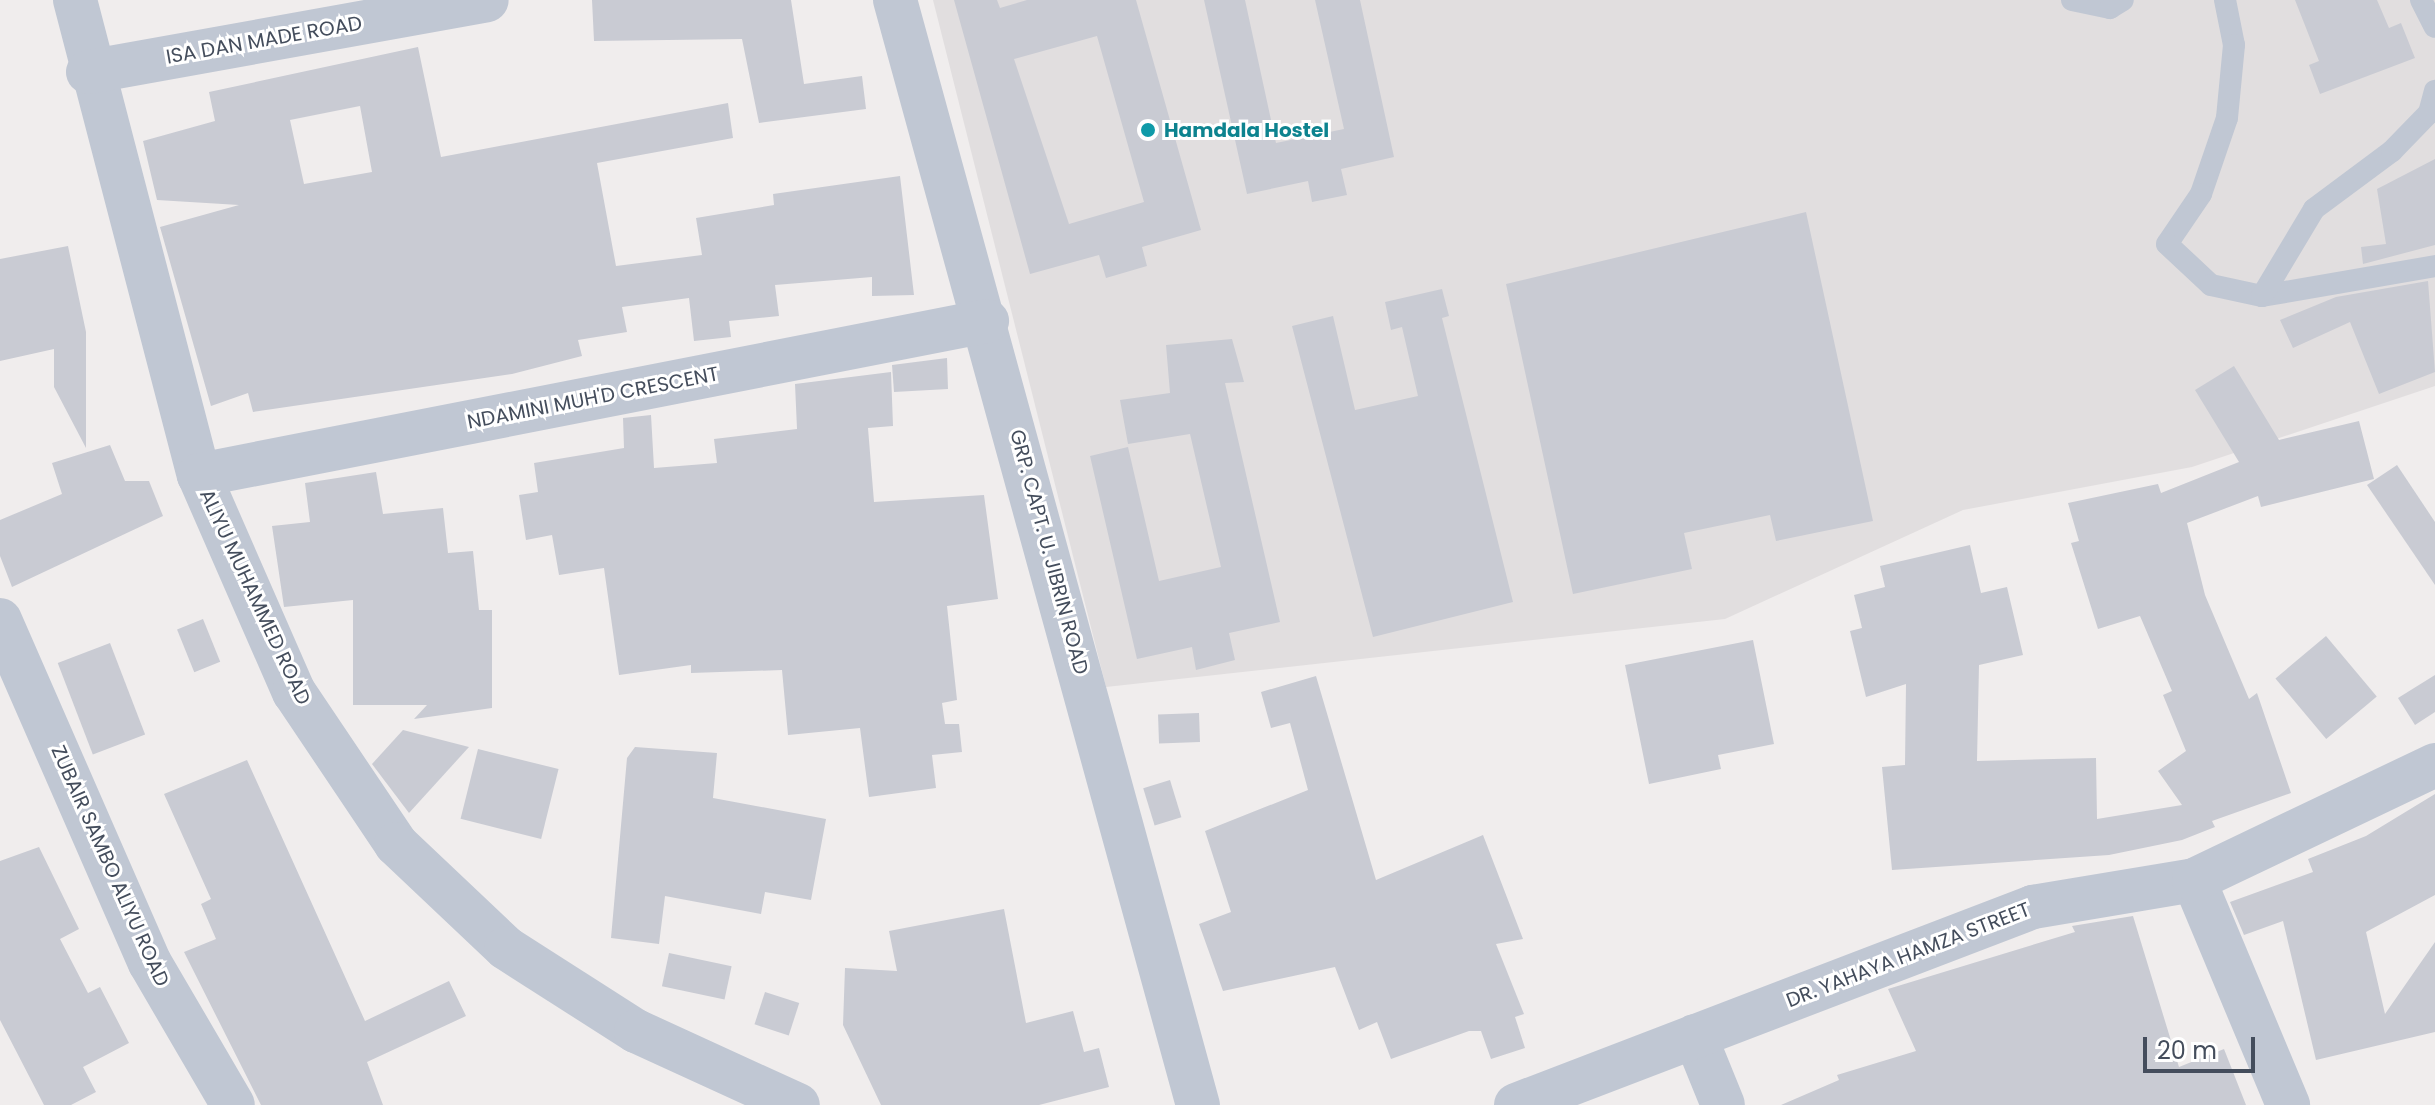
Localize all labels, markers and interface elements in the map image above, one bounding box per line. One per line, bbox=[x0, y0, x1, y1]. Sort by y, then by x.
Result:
street label: ISA DAN MADE ROAD bbox=[164, 11, 364, 69]
place label: Hamdala Hostel bbox=[1164, 118, 1329, 142]
marker: Hamdala Hostel bbox=[1139, 121, 1157, 139]
street label: NDAMINI MUH'D CRESCENT bbox=[465, 362, 721, 434]
street label: GRP. CAPT. U. JIBRIN ROAD bbox=[1005, 427, 1093, 677]
street label: ALIYU MUHAMMED ROAD bbox=[194, 485, 316, 709]
street label: ZUBAIR SAMBO ALIYU ROAD bbox=[46, 742, 174, 990]
street label: DR. YAHAYA HAMZA STREET bbox=[1783, 897, 2033, 1013]
scale bar bbox=[2147, 1021, 2259, 1071]
text: 20 m bbox=[2157, 1034, 2217, 1067]

